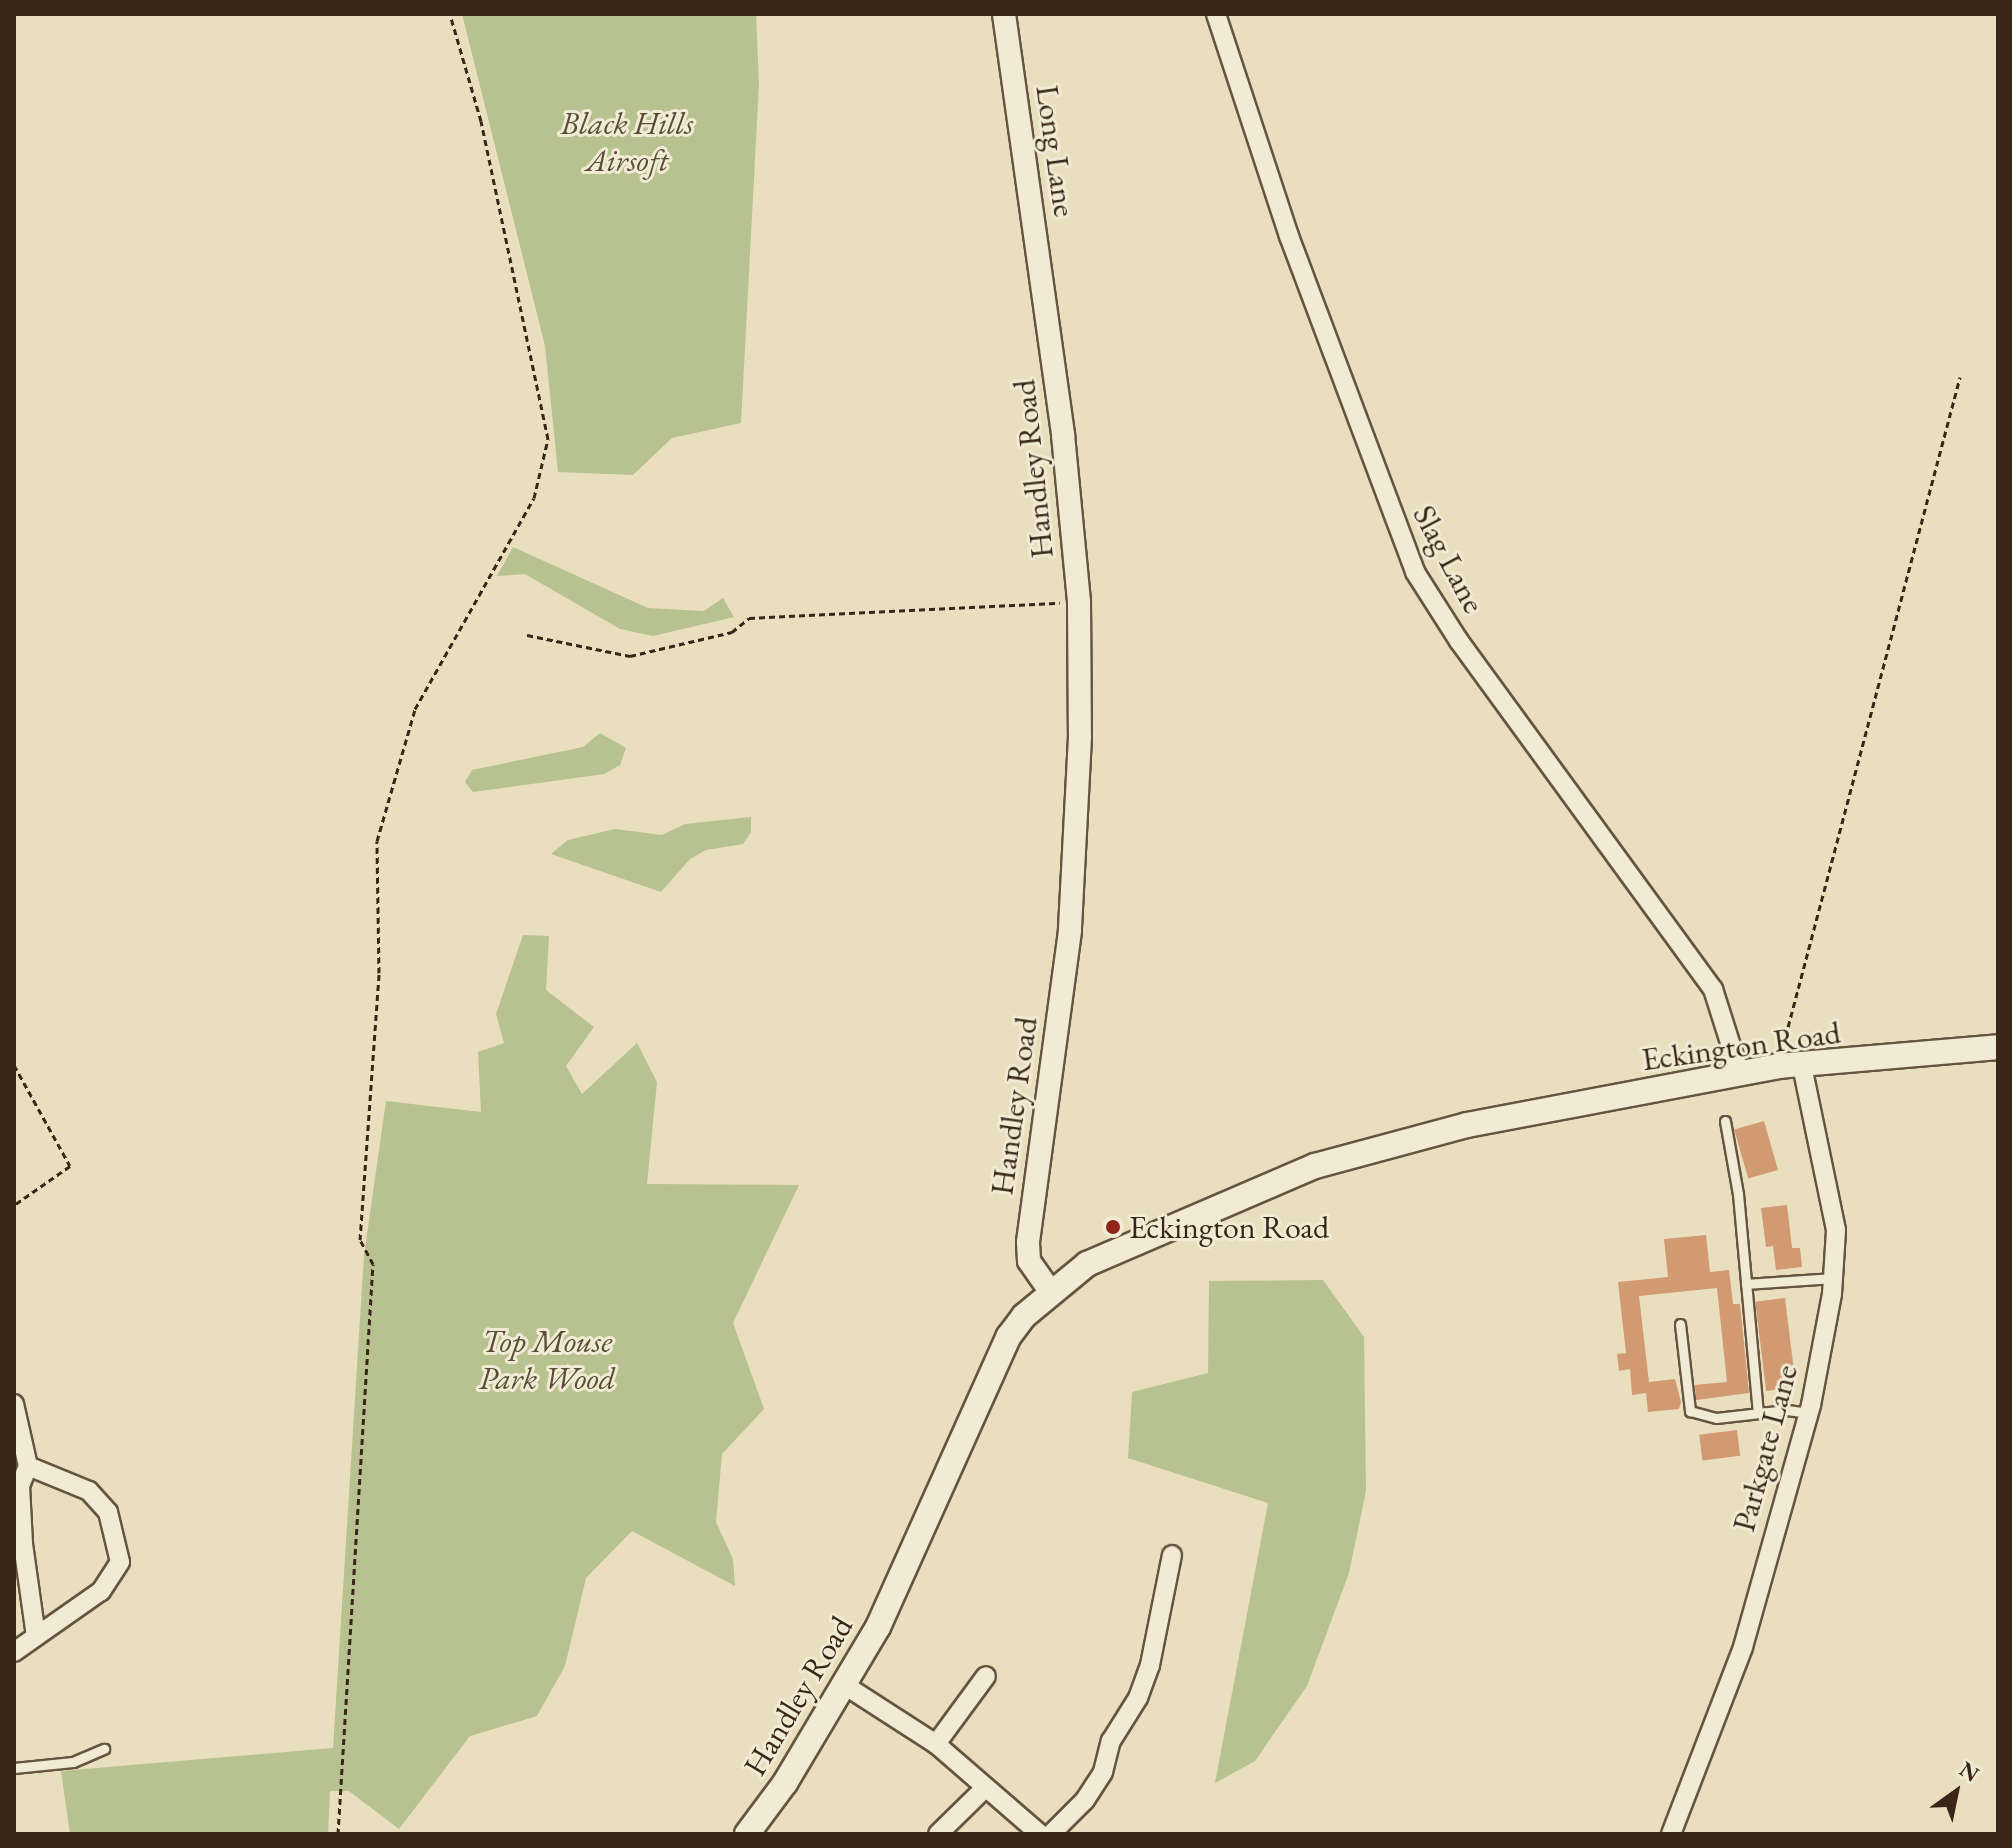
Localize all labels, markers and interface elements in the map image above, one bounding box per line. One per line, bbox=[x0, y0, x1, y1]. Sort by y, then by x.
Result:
street label: Long Lane bbox=[1028, 83, 1084, 219]
park label: Black Hills Airsoft bbox=[561, 105, 693, 180]
street label: Handley Road bbox=[1005, 378, 1061, 560]
street label: Slag Lane bbox=[1405, 499, 1493, 619]
street label: Eckington Road bbox=[1639, 1013, 1843, 1079]
street label: Handley Road bbox=[983, 1015, 1045, 1197]
place label: Eckington Road bbox=[1129, 1208, 1329, 1246]
marker: Eckington Road bbox=[1104, 1218, 1122, 1236]
park label: Top Mouse Park Wood bbox=[479, 1323, 615, 1398]
street label: Parkgate Lane bbox=[1724, 1360, 1806, 1536]
street label: Handley Road bbox=[735, 1609, 861, 1783]
north arrow bbox=[1916, 1752, 1996, 1832]
text: N bbox=[1954, 1754, 1985, 1788]

